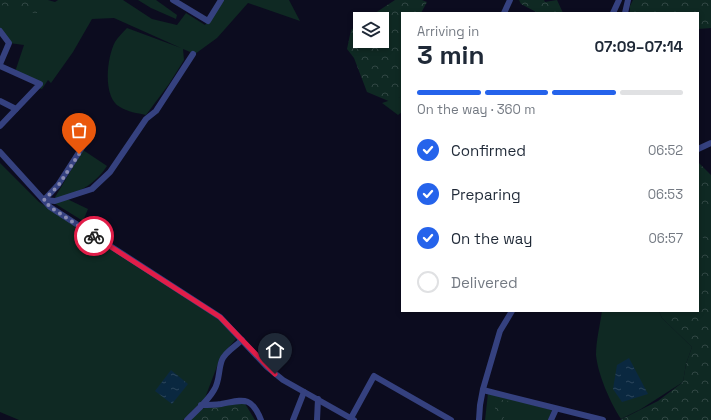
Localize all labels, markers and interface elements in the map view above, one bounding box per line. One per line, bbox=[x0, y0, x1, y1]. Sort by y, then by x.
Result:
map controls bbox=[353, 12, 389, 48]
button: layers bbox=[353, 12, 389, 48]
text: Arriving in bbox=[417, 23, 479, 40]
text: 07:09–07:14 bbox=[595, 37, 683, 56]
text: 3 min bbox=[417, 38, 485, 72]
text: On the way · 360 m bbox=[417, 101, 535, 118]
pin bbox=[62, 113, 96, 154]
icon: bag bbox=[68, 119, 90, 141]
icon: check bbox=[417, 139, 439, 161]
text: Confirmed bbox=[451, 141, 526, 160]
text: 06:52 bbox=[648, 142, 683, 159]
icon: check bbox=[417, 183, 439, 205]
text: Preparing bbox=[451, 185, 521, 204]
text: 06:53 bbox=[648, 186, 683, 203]
courier bbox=[74, 216, 114, 256]
icon: bike bbox=[83, 225, 105, 247]
icon: check bbox=[417, 227, 439, 249]
text: On the way bbox=[451, 229, 532, 248]
text: 06:57 bbox=[648, 230, 683, 247]
text: Delivered bbox=[451, 273, 518, 292]
pin bbox=[258, 333, 292, 374]
icon: home bbox=[264, 339, 286, 361]

